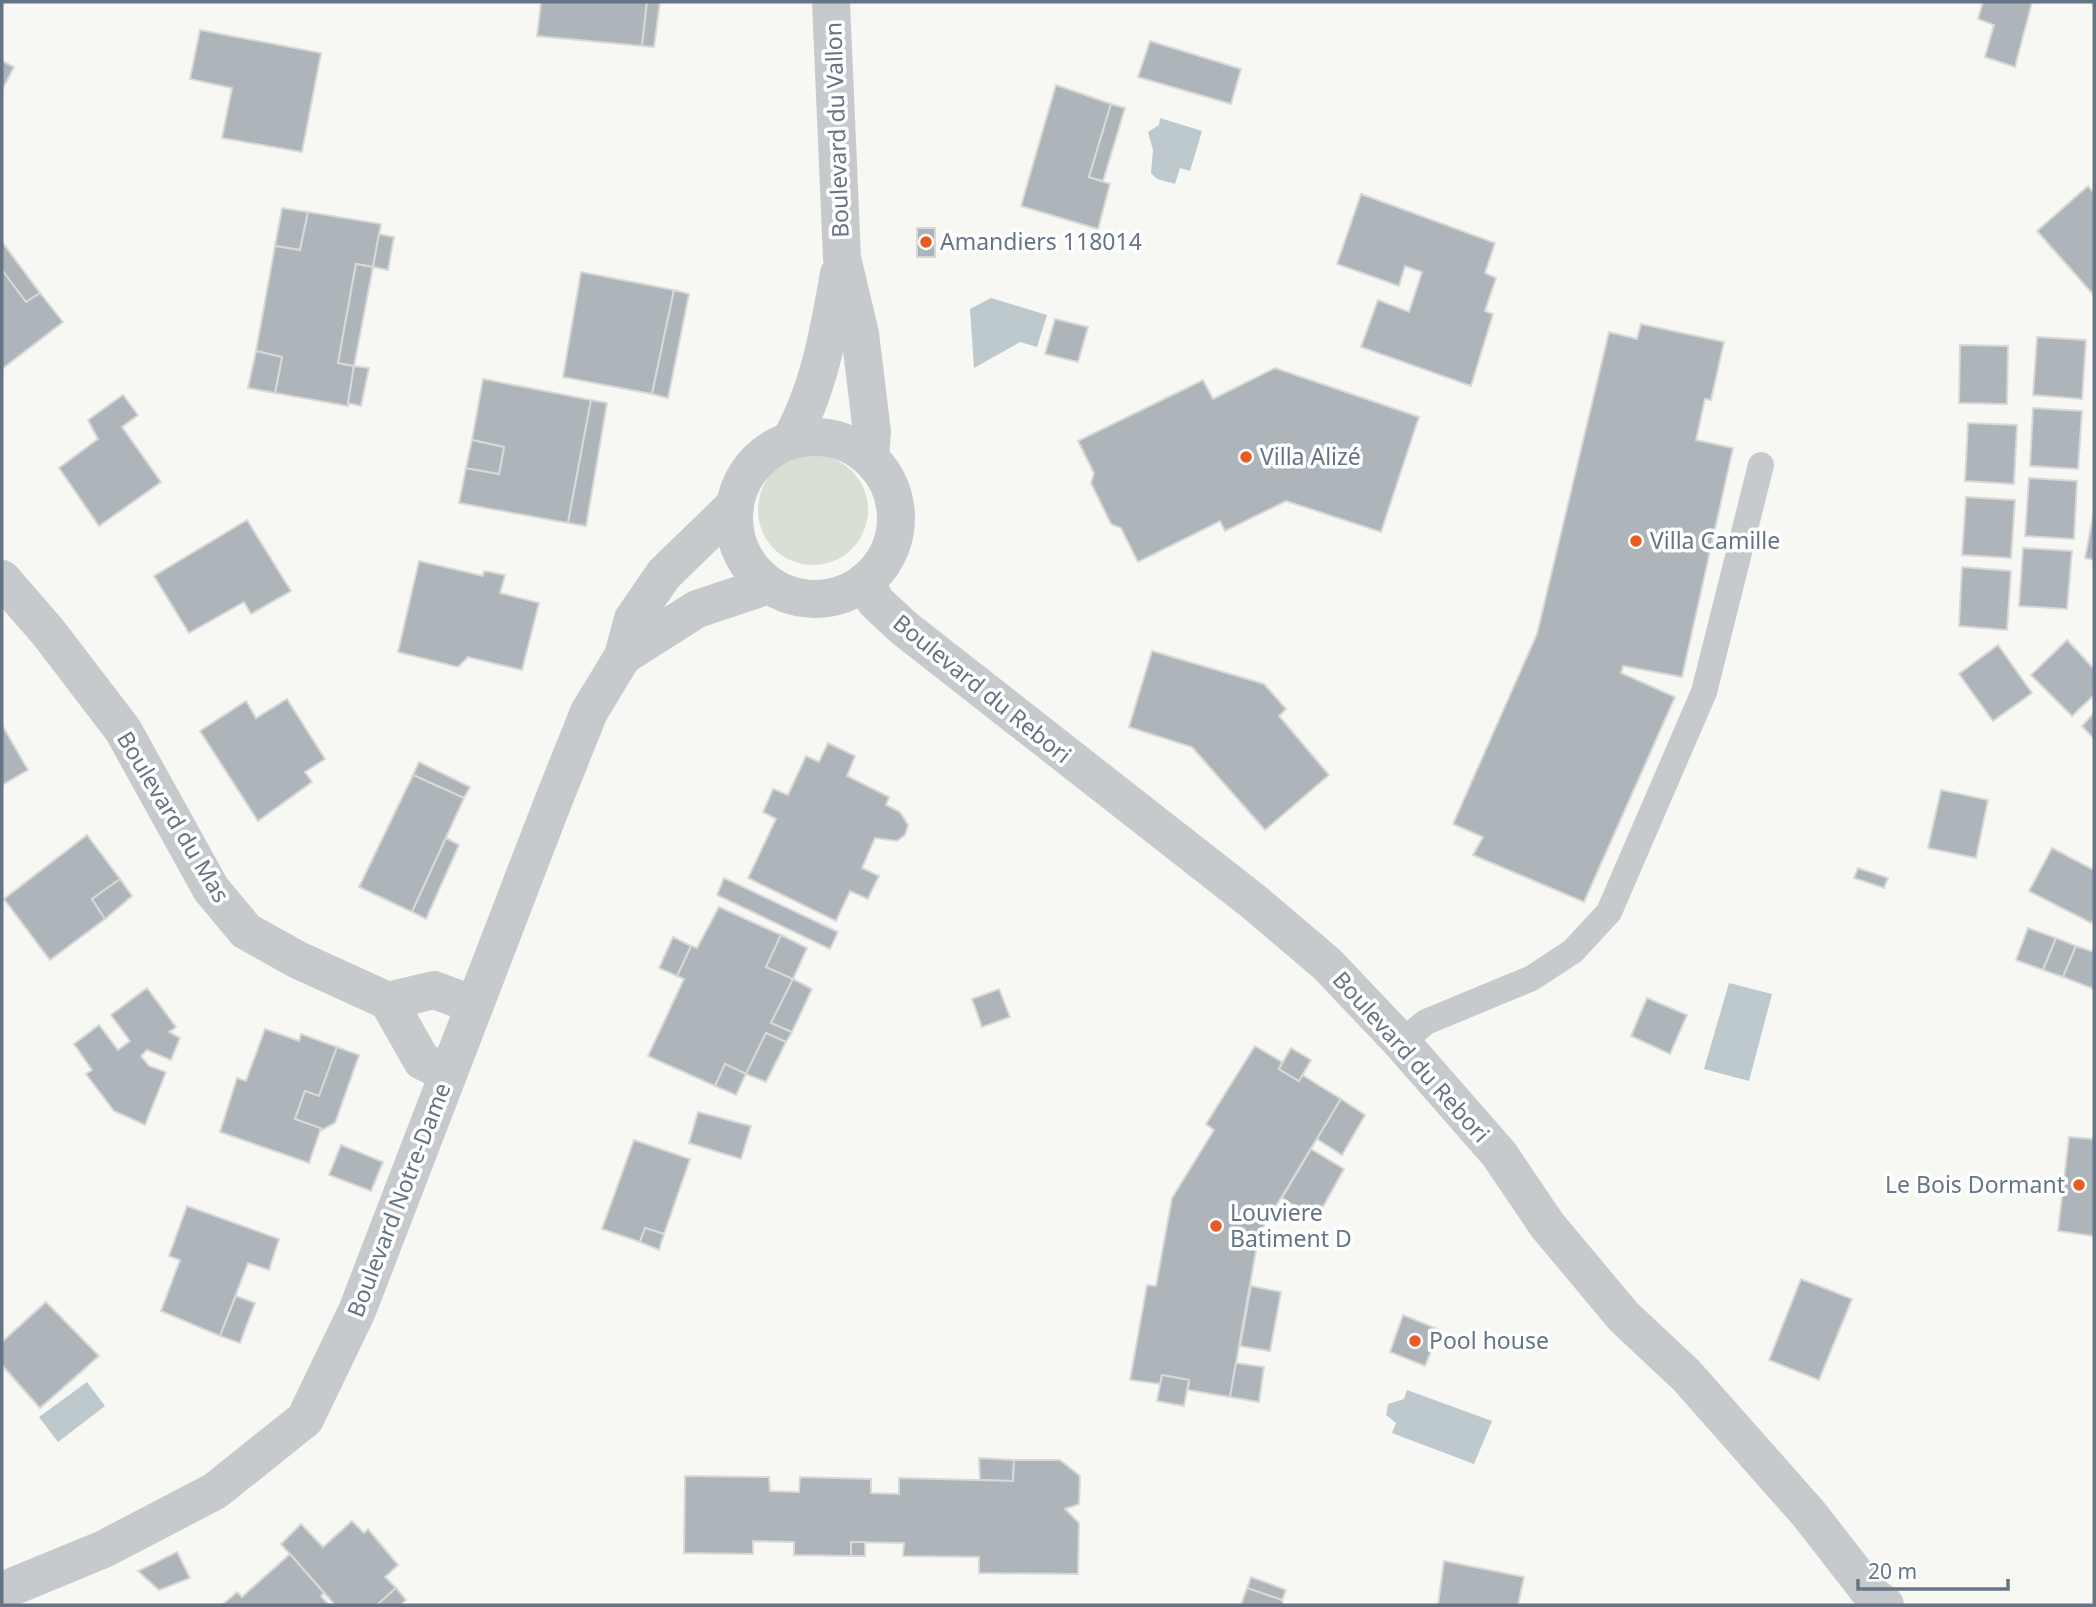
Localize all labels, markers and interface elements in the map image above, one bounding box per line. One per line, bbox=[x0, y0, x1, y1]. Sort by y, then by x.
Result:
street label: Boulevard du Vallon bbox=[816, 22, 856, 238]
place label: Amandiers 118014 bbox=[940, 225, 1142, 257]
marker: Amandiers 118014 bbox=[918, 234, 934, 250]
place label: Villa Alizé bbox=[1260, 440, 1361, 472]
marker: Villa Alizé bbox=[1238, 449, 1254, 465]
place label: Villa Camille bbox=[1650, 524, 1780, 556]
marker: Villa Camille bbox=[1628, 533, 1644, 549]
street label: Boulevard du Rebori bbox=[887, 606, 1078, 770]
street label: Boulevard du Mas bbox=[110, 725, 238, 908]
street label: Boulevard du Rebori bbox=[1326, 964, 1497, 1149]
street label: Boulevard Notre-Dame bbox=[339, 1078, 458, 1321]
place label: Le Bois Dormant bbox=[1885, 1168, 2065, 1200]
marker: Le Bois Dormant bbox=[2071, 1177, 2087, 1193]
place label: Louviere Batiment D bbox=[1230, 1196, 1352, 1254]
marker: Louviere Batiment D bbox=[1208, 1218, 1224, 1234]
place label: Pool house bbox=[1429, 1324, 1549, 1356]
marker: Pool house bbox=[1407, 1333, 1423, 1349]
scale bar bbox=[1858, 1548, 2008, 1592]
text: 20 m bbox=[1868, 1557, 1917, 1585]

